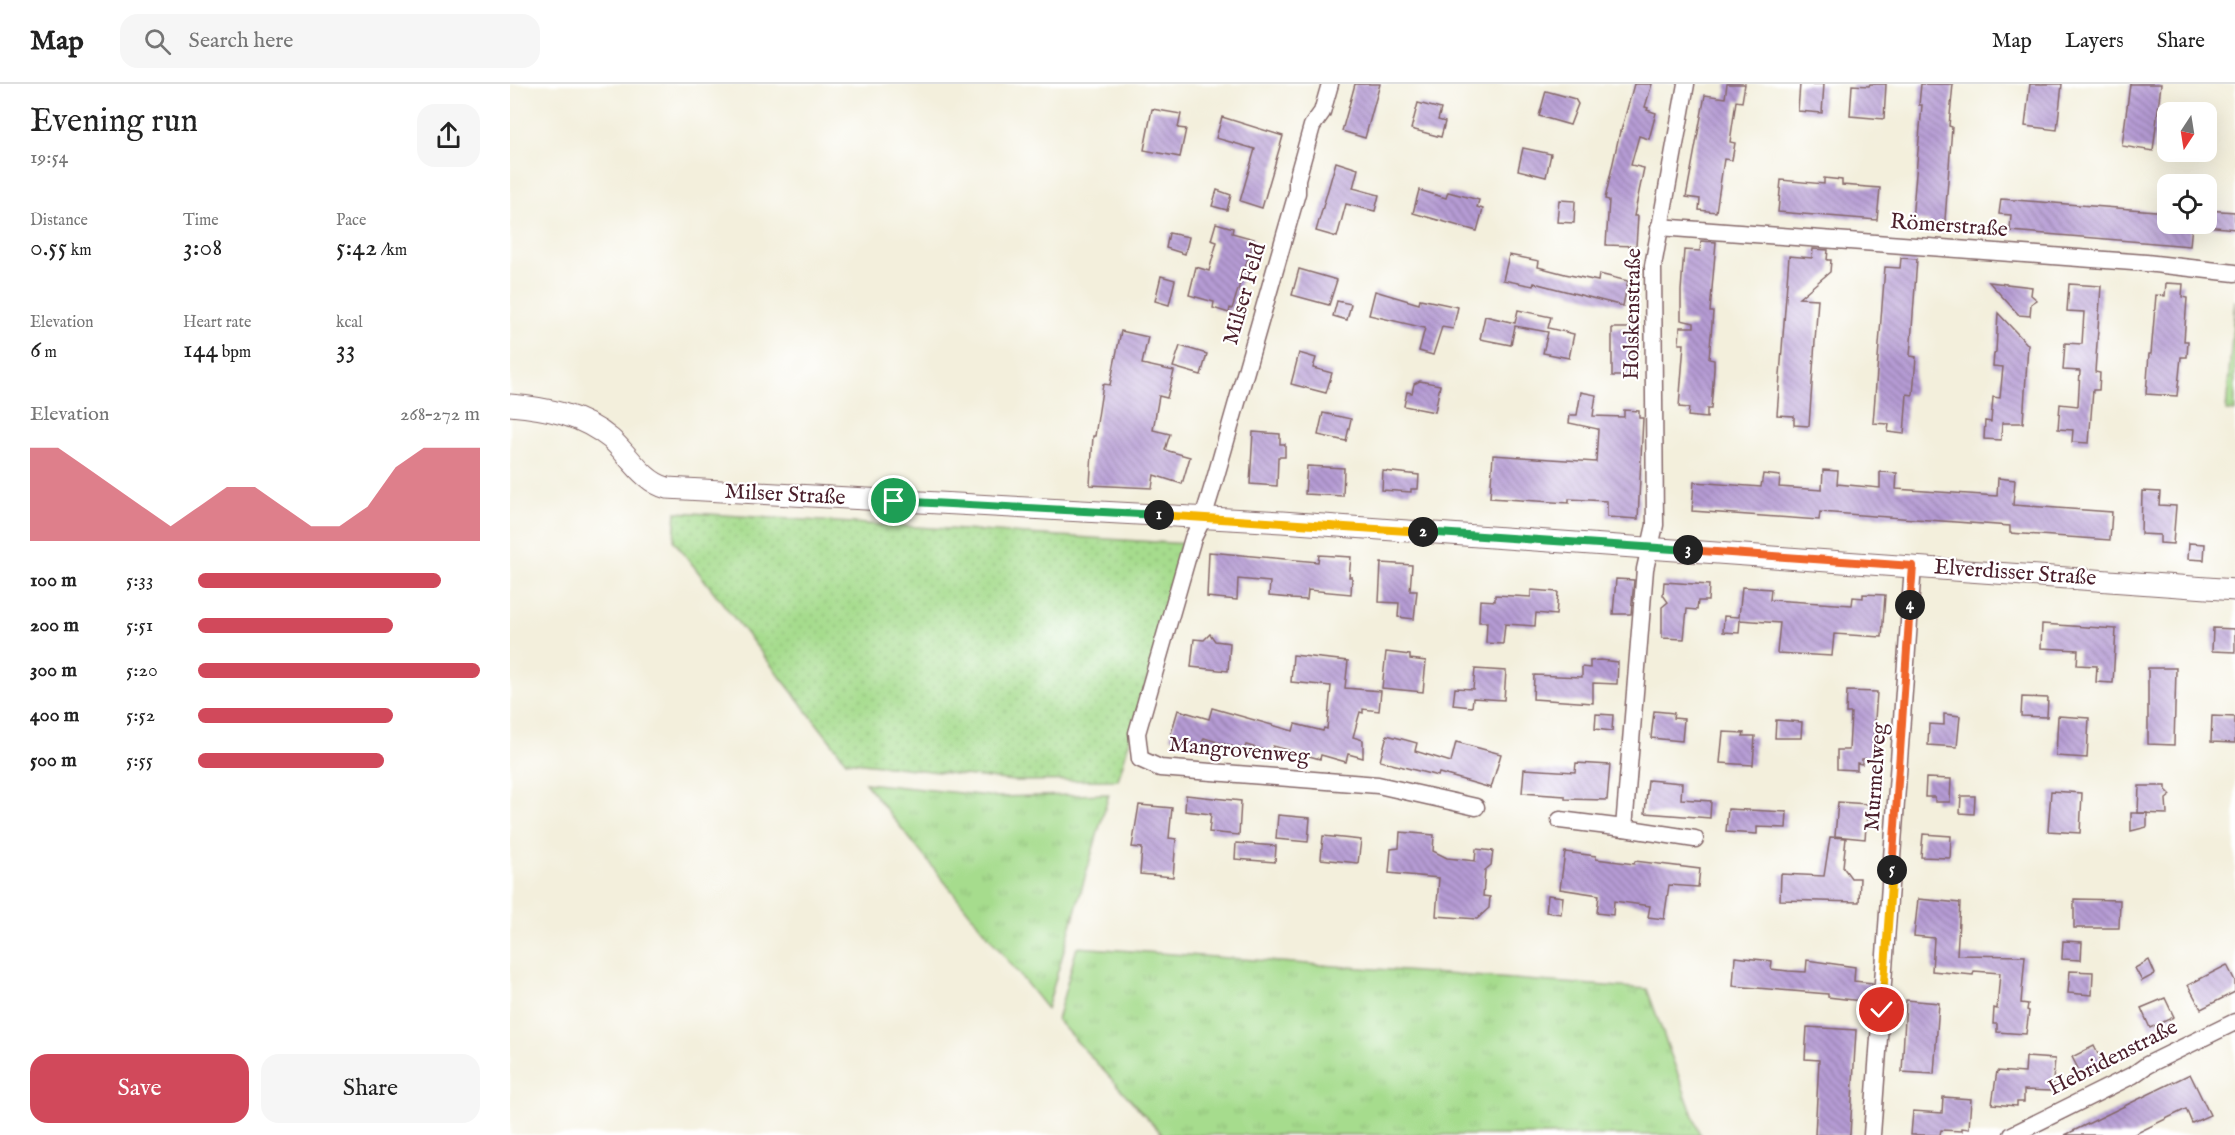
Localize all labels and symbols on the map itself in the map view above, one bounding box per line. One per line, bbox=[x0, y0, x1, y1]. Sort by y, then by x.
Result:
north arrow bbox=[2157, 102, 2217, 162]
street label: Römerstraße bbox=[1889, 208, 2009, 244]
street label: Milser Feld bbox=[1217, 239, 1273, 348]
street label: Holskenstraße bbox=[1618, 248, 1648, 380]
pin bbox=[868, 475, 919, 526]
street label: Milser Straße bbox=[724, 478, 846, 512]
pin: 1 bbox=[1144, 500, 1174, 530]
pin: 2 bbox=[1408, 517, 1438, 547]
pin: 3 bbox=[1673, 535, 1703, 565]
street label: Elverdisser Straße bbox=[1933, 553, 2097, 593]
pin: 4 bbox=[1895, 590, 1925, 620]
street label: Murmelweg bbox=[1858, 721, 1894, 832]
street label: Mangrovenweg bbox=[1167, 731, 1312, 771]
pin: 5 bbox=[1877, 855, 1907, 885]
pin bbox=[1856, 984, 1907, 1035]
street label: Hebridenstraße bbox=[2043, 1013, 2183, 1103]

